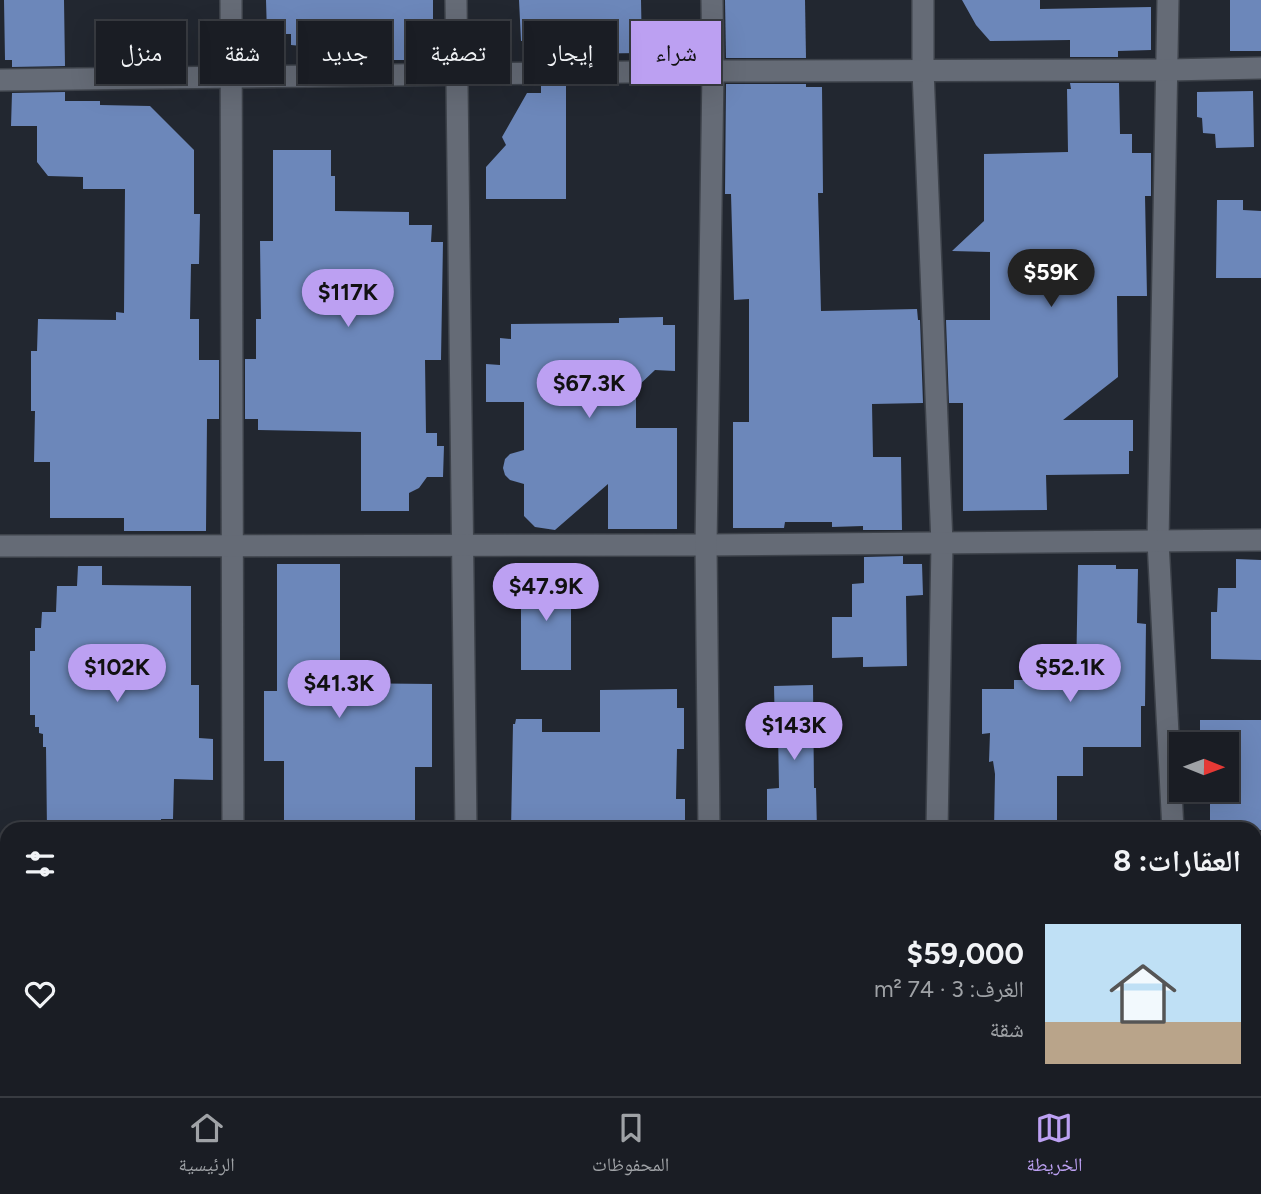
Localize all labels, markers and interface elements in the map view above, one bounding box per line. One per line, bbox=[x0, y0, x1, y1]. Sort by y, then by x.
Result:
chip: منزل bbox=[96, 21, 186, 84]
chip: شقة bbox=[200, 21, 284, 84]
chip: جديد bbox=[298, 21, 392, 84]
chip: تصفية bbox=[406, 21, 510, 84]
chip: إيجار bbox=[524, 21, 617, 84]
chip: شراء bbox=[631, 21, 721, 84]
pin: $59K bbox=[1010, 250, 1092, 309]
text: $59K bbox=[1024, 258, 1078, 286]
pin: $117K bbox=[299, 270, 397, 329]
text: $117K bbox=[318, 278, 378, 306]
pin: $67.3K bbox=[532, 360, 646, 420]
text: $67.3K bbox=[553, 369, 625, 397]
pin: $47.9K bbox=[489, 564, 603, 623]
text: $47.9K bbox=[509, 572, 583, 600]
pin: $102K bbox=[68, 644, 166, 704]
pin: $52.1K bbox=[1013, 644, 1127, 704]
text: $102K bbox=[84, 653, 150, 681]
text: $52.1K bbox=[1035, 653, 1105, 681]
pin: $41.3K bbox=[282, 660, 396, 720]
text: $41.3K bbox=[304, 669, 374, 697]
pin: $143K bbox=[745, 702, 843, 762]
text: $143K bbox=[761, 711, 827, 739]
north arrow bbox=[1169, 732, 1239, 802]
map controls bbox=[1169, 732, 1239, 802]
text: العقارات: 8 bbox=[1113, 842, 1241, 879]
icon: filters bbox=[21, 845, 59, 883]
text: $59,000 bbox=[907, 935, 1024, 972]
icon: home bbox=[1101, 952, 1185, 1036]
icon: heart bbox=[21, 975, 59, 1013]
text: الغرف: 3 · 74 m² bbox=[874, 975, 1024, 1003]
text: شقة bbox=[990, 1015, 1024, 1043]
tab: الرئيسية bbox=[179, 1109, 235, 1183]
tab: المحفوظات bbox=[592, 1109, 669, 1183]
tab: الخريطة bbox=[1027, 1109, 1082, 1183]

